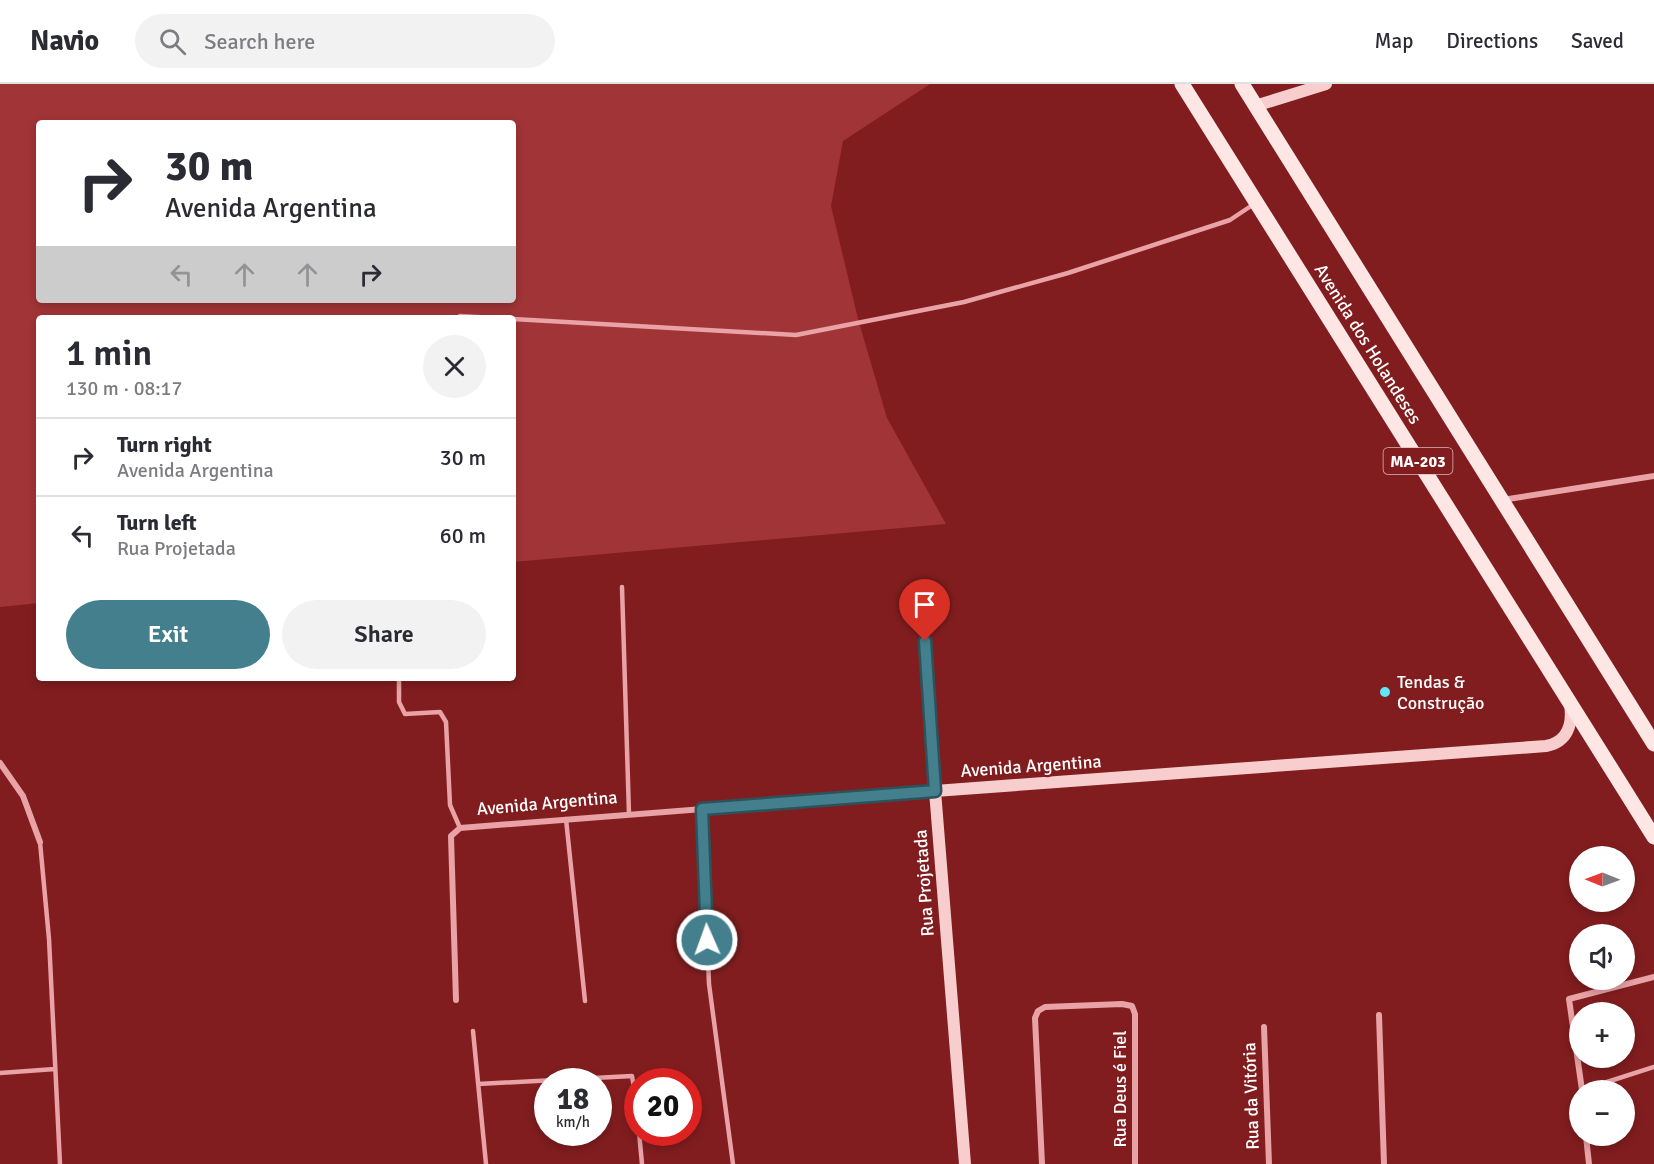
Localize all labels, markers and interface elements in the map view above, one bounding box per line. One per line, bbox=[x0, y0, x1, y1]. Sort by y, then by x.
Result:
search box bbox=[135, 14, 555, 68]
text: Navio bbox=[30, 24, 99, 58]
icon: search bbox=[156, 25, 189, 58]
text: Search here bbox=[204, 28, 315, 55]
text: Map bbox=[1375, 28, 1413, 54]
text: Directions bbox=[1446, 28, 1538, 54]
text: Saved bbox=[1571, 28, 1624, 54]
text: 30 m bbox=[165, 141, 254, 192]
icon: right bbox=[66, 144, 144, 222]
text: Avenida Argentina bbox=[165, 192, 377, 225]
icon: left bbox=[165, 258, 198, 291]
icon: ahead bbox=[228, 258, 261, 291]
icon: ahead bbox=[291, 258, 324, 291]
icon: right bbox=[354, 258, 387, 291]
street label: Avenida dos Holandeses bbox=[1310, 260, 1426, 428]
text: 1 min bbox=[66, 331, 152, 376]
button: close bbox=[423, 335, 486, 398]
text: 130 m · 08:17 bbox=[66, 376, 182, 401]
text: Turn right bbox=[117, 431, 212, 458]
icon: right bbox=[66, 441, 99, 474]
text: 30 m bbox=[440, 444, 486, 471]
road number: MA-203 bbox=[1384, 448, 1452, 474]
text: Avenida Argentina bbox=[117, 458, 274, 483]
text: Turn left bbox=[117, 509, 197, 536]
icon: left bbox=[66, 519, 99, 552]
text: 60 m bbox=[440, 522, 486, 549]
text: Rua Projetada bbox=[117, 536, 236, 561]
pin bbox=[899, 579, 950, 641]
icon: arrive bbox=[908, 588, 941, 621]
button: Exit bbox=[66, 600, 270, 669]
button: Share bbox=[282, 600, 486, 669]
place label: Tendas & Construção bbox=[1397, 671, 1484, 714]
marker: Tendas & Construção bbox=[1378, 685, 1392, 699]
street label: Avenida Argentina bbox=[960, 750, 1102, 782]
street label: Avenida Argentina bbox=[476, 786, 618, 820]
street label: Rua Projetada bbox=[909, 829, 939, 937]
north arrow bbox=[1569, 846, 1635, 912]
map controls bbox=[1569, 846, 1635, 1146]
position arrow bbox=[675, 908, 739, 972]
button: sound bbox=[1569, 924, 1635, 990]
button: + bbox=[1569, 1002, 1635, 1068]
street label: Rua Deus é Fiel bbox=[1109, 1030, 1131, 1148]
street label: Rua da Vitória bbox=[1238, 1042, 1264, 1150]
speed limit sign: 20 bbox=[624, 1068, 702, 1146]
button: − bbox=[1569, 1080, 1635, 1146]
text: 18 bbox=[557, 1081, 589, 1118]
text: km/h bbox=[556, 1113, 590, 1131]

